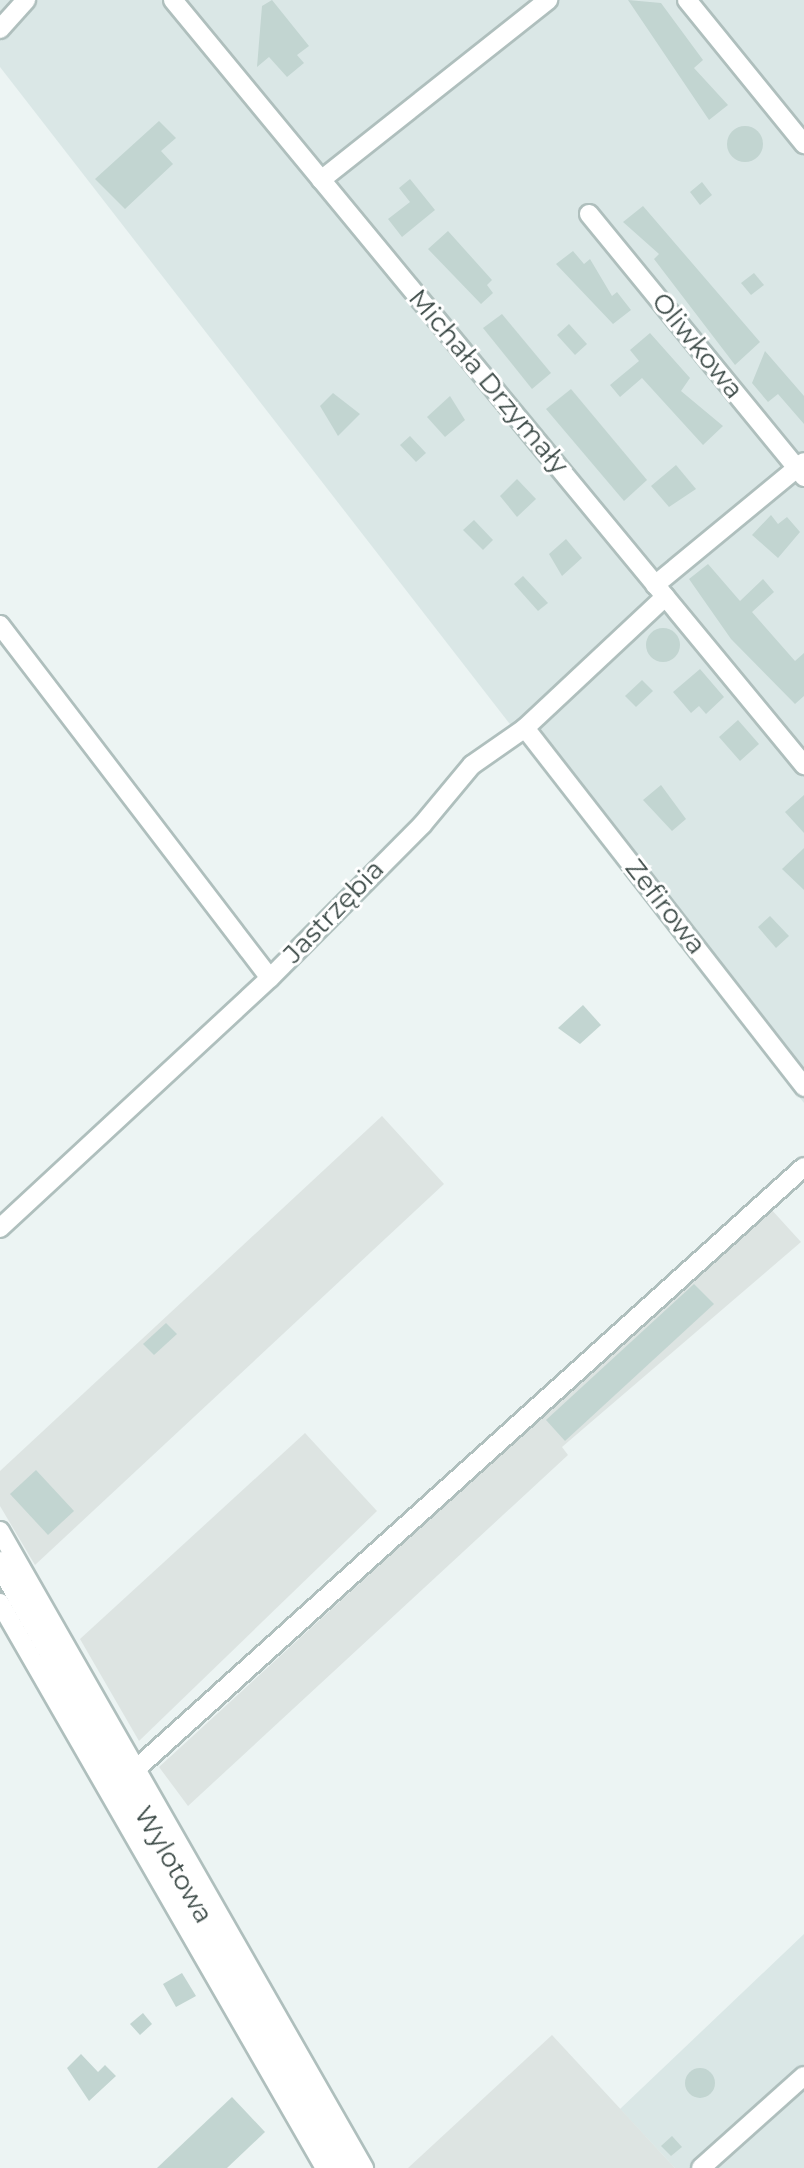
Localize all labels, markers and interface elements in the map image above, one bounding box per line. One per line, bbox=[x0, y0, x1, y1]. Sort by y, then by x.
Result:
street label: Michała Drzymały bbox=[402, 283, 574, 481]
street label: Oliwkowa bbox=[645, 287, 749, 405]
street label: Zefirowa bbox=[618, 853, 712, 961]
street label: Jastrzębia bbox=[277, 854, 391, 970]
street label: Wylotowa bbox=[127, 1801, 219, 1929]

